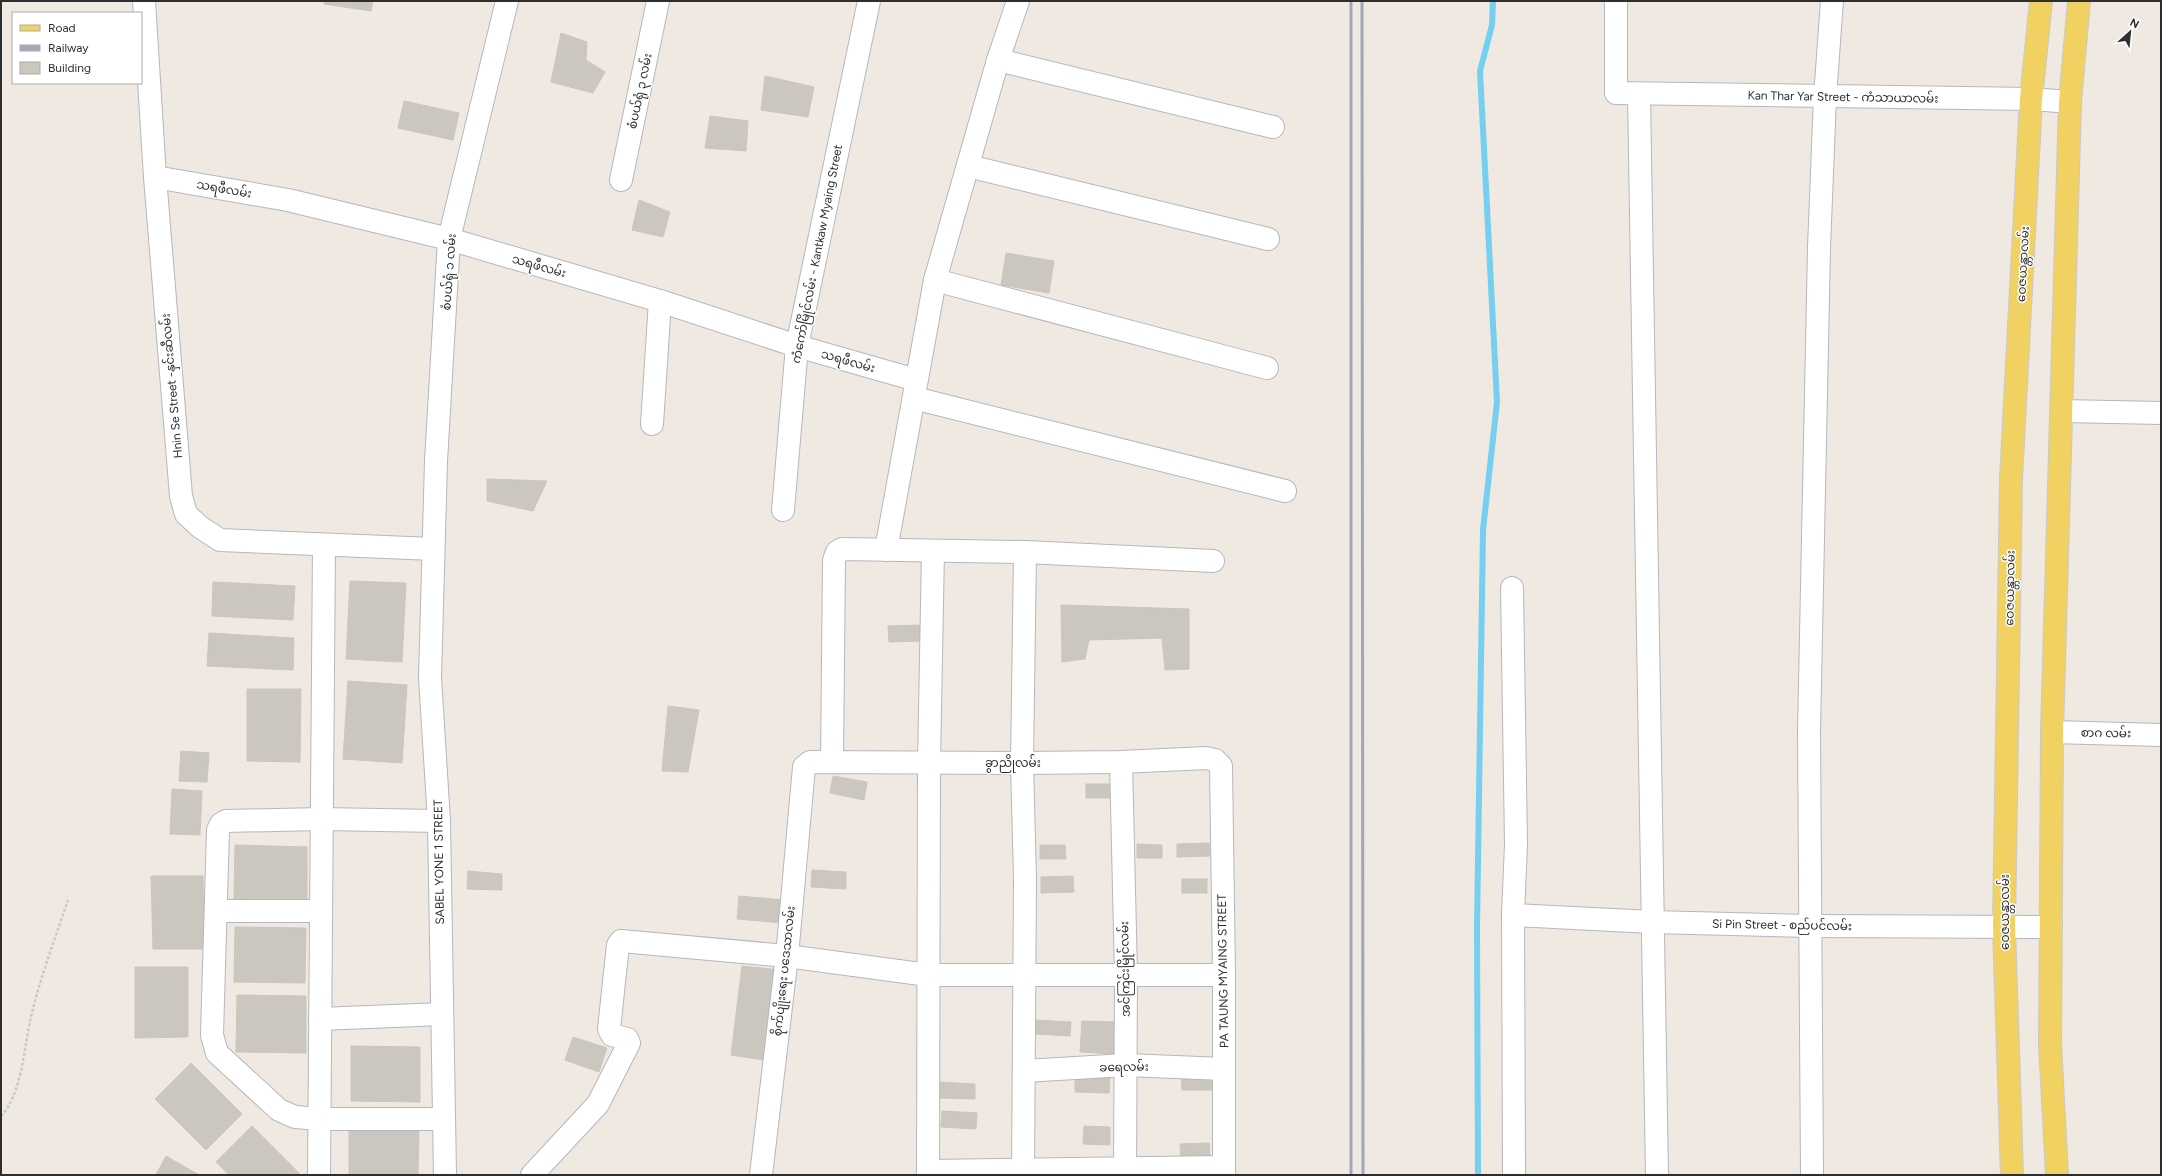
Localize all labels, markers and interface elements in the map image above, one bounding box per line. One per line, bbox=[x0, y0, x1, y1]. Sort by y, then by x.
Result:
legend bbox=[12, 12, 142, 84]
north arrow bbox=[2110, 12, 2150, 52]
text: N bbox=[2128, 16, 2141, 31]
text: Road bbox=[48, 21, 76, 35]
text: Railway bbox=[48, 41, 89, 55]
street label: စံပယ်ရုံ ၃ လမ်း bbox=[623, 51, 658, 131]
text: Building bbox=[48, 61, 91, 75]
street label: Kan Thar Yar Street - ကံသာယာလမ်း bbox=[1747, 86, 1939, 106]
street label: ကံကော်မြိုင်လမ်း - Kantkaw Myaing Street bbox=[787, 143, 848, 365]
street label: သရဖီလမ်း bbox=[195, 175, 253, 204]
street label: ဝေဇယန္တာလမ်း bbox=[2012, 226, 2035, 302]
street label: စံပယ်ရုံ ၁ လမ်း bbox=[437, 233, 462, 311]
street label: သရဖီလမ်း bbox=[509, 250, 568, 283]
street label: Hnin Se Street -နှင်းဆီလမ်း bbox=[157, 313, 188, 459]
street label: သရဖီလမ်း bbox=[818, 345, 877, 378]
street label: ဝေဇယန္တာလမ်း bbox=[2000, 550, 2021, 626]
street label: စာဂ လမ်း bbox=[2081, 724, 2131, 740]
street label: ခွာညိုလမ်း bbox=[985, 754, 1041, 773]
street label: SABEL YONE 1 STREET bbox=[431, 799, 447, 925]
street label: ဝေဇယန္တာလမ်း bbox=[1996, 874, 2015, 950]
street label: PA TAUNG MYAING STREET bbox=[1215, 893, 1231, 1048]
street label: စိုက်ပျိုးရေး ပဒေသာလမ်း bbox=[768, 905, 801, 1037]
street label: Si Pin Street - စည်ပင်လမ်း bbox=[1712, 915, 1852, 936]
street label: အင်ကြင်းမြိုင်လမ်း bbox=[1115, 921, 1136, 1017]
street label: ခရေလမ်း bbox=[1099, 1058, 1149, 1077]

